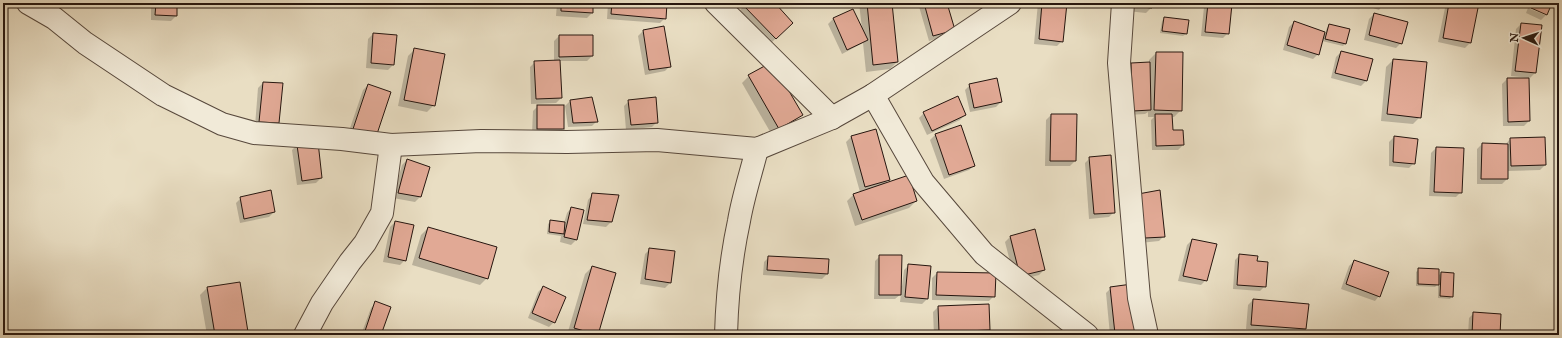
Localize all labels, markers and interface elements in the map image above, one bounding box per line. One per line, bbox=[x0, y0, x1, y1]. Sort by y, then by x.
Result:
north arrow bbox=[1504, 18, 1544, 58]
text: N bbox=[1508, 32, 1522, 44]

